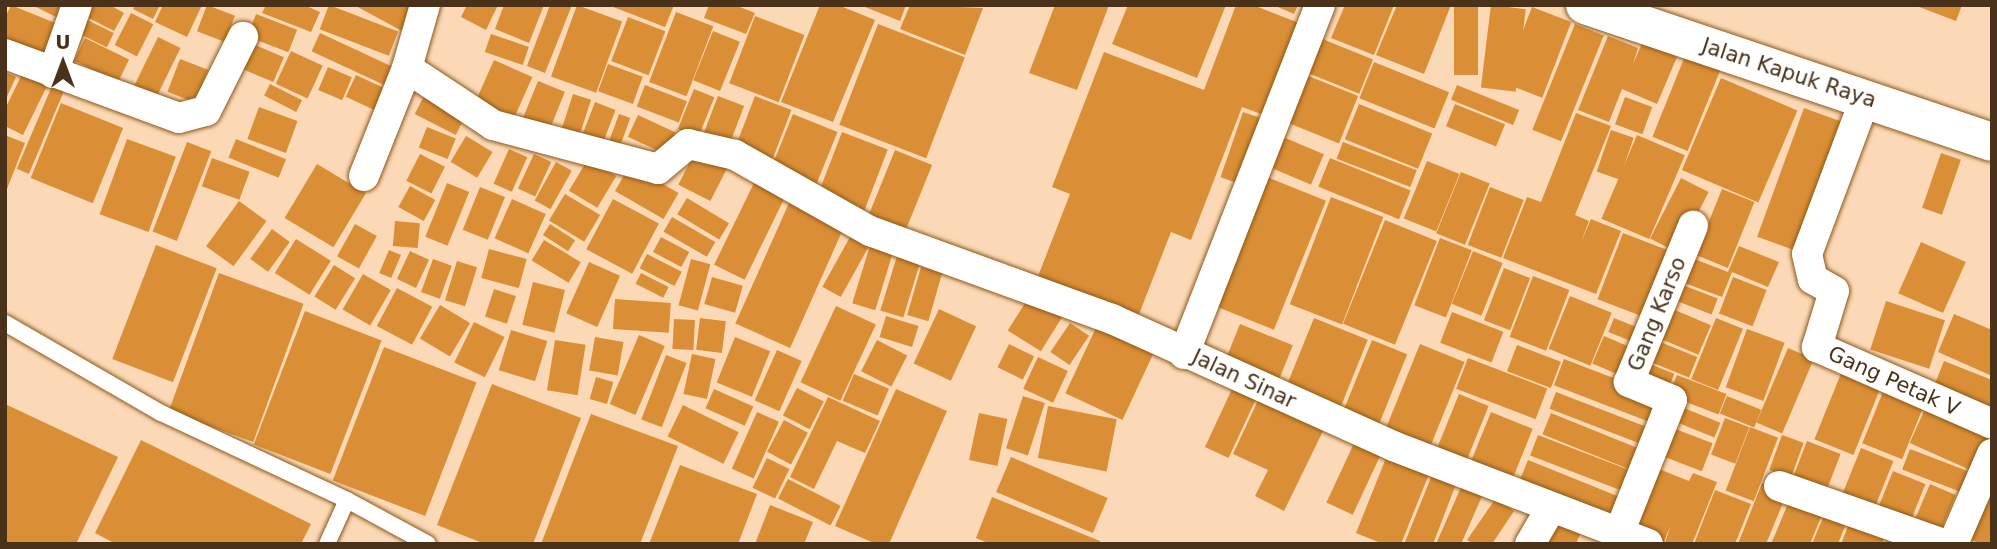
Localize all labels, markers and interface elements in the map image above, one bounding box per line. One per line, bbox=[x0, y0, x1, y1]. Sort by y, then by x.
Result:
north arrow bbox=[28, 28, 98, 98]
text: U bbox=[55, 31, 71, 53]
street label: Jalan Kapuk Raya bbox=[1699, 33, 1879, 113]
street label: Gang Karso bbox=[1623, 253, 1691, 375]
street label: Gang Petak V bbox=[1824, 341, 1964, 421]
street label: Jalan Sinar bbox=[1188, 344, 1300, 414]

